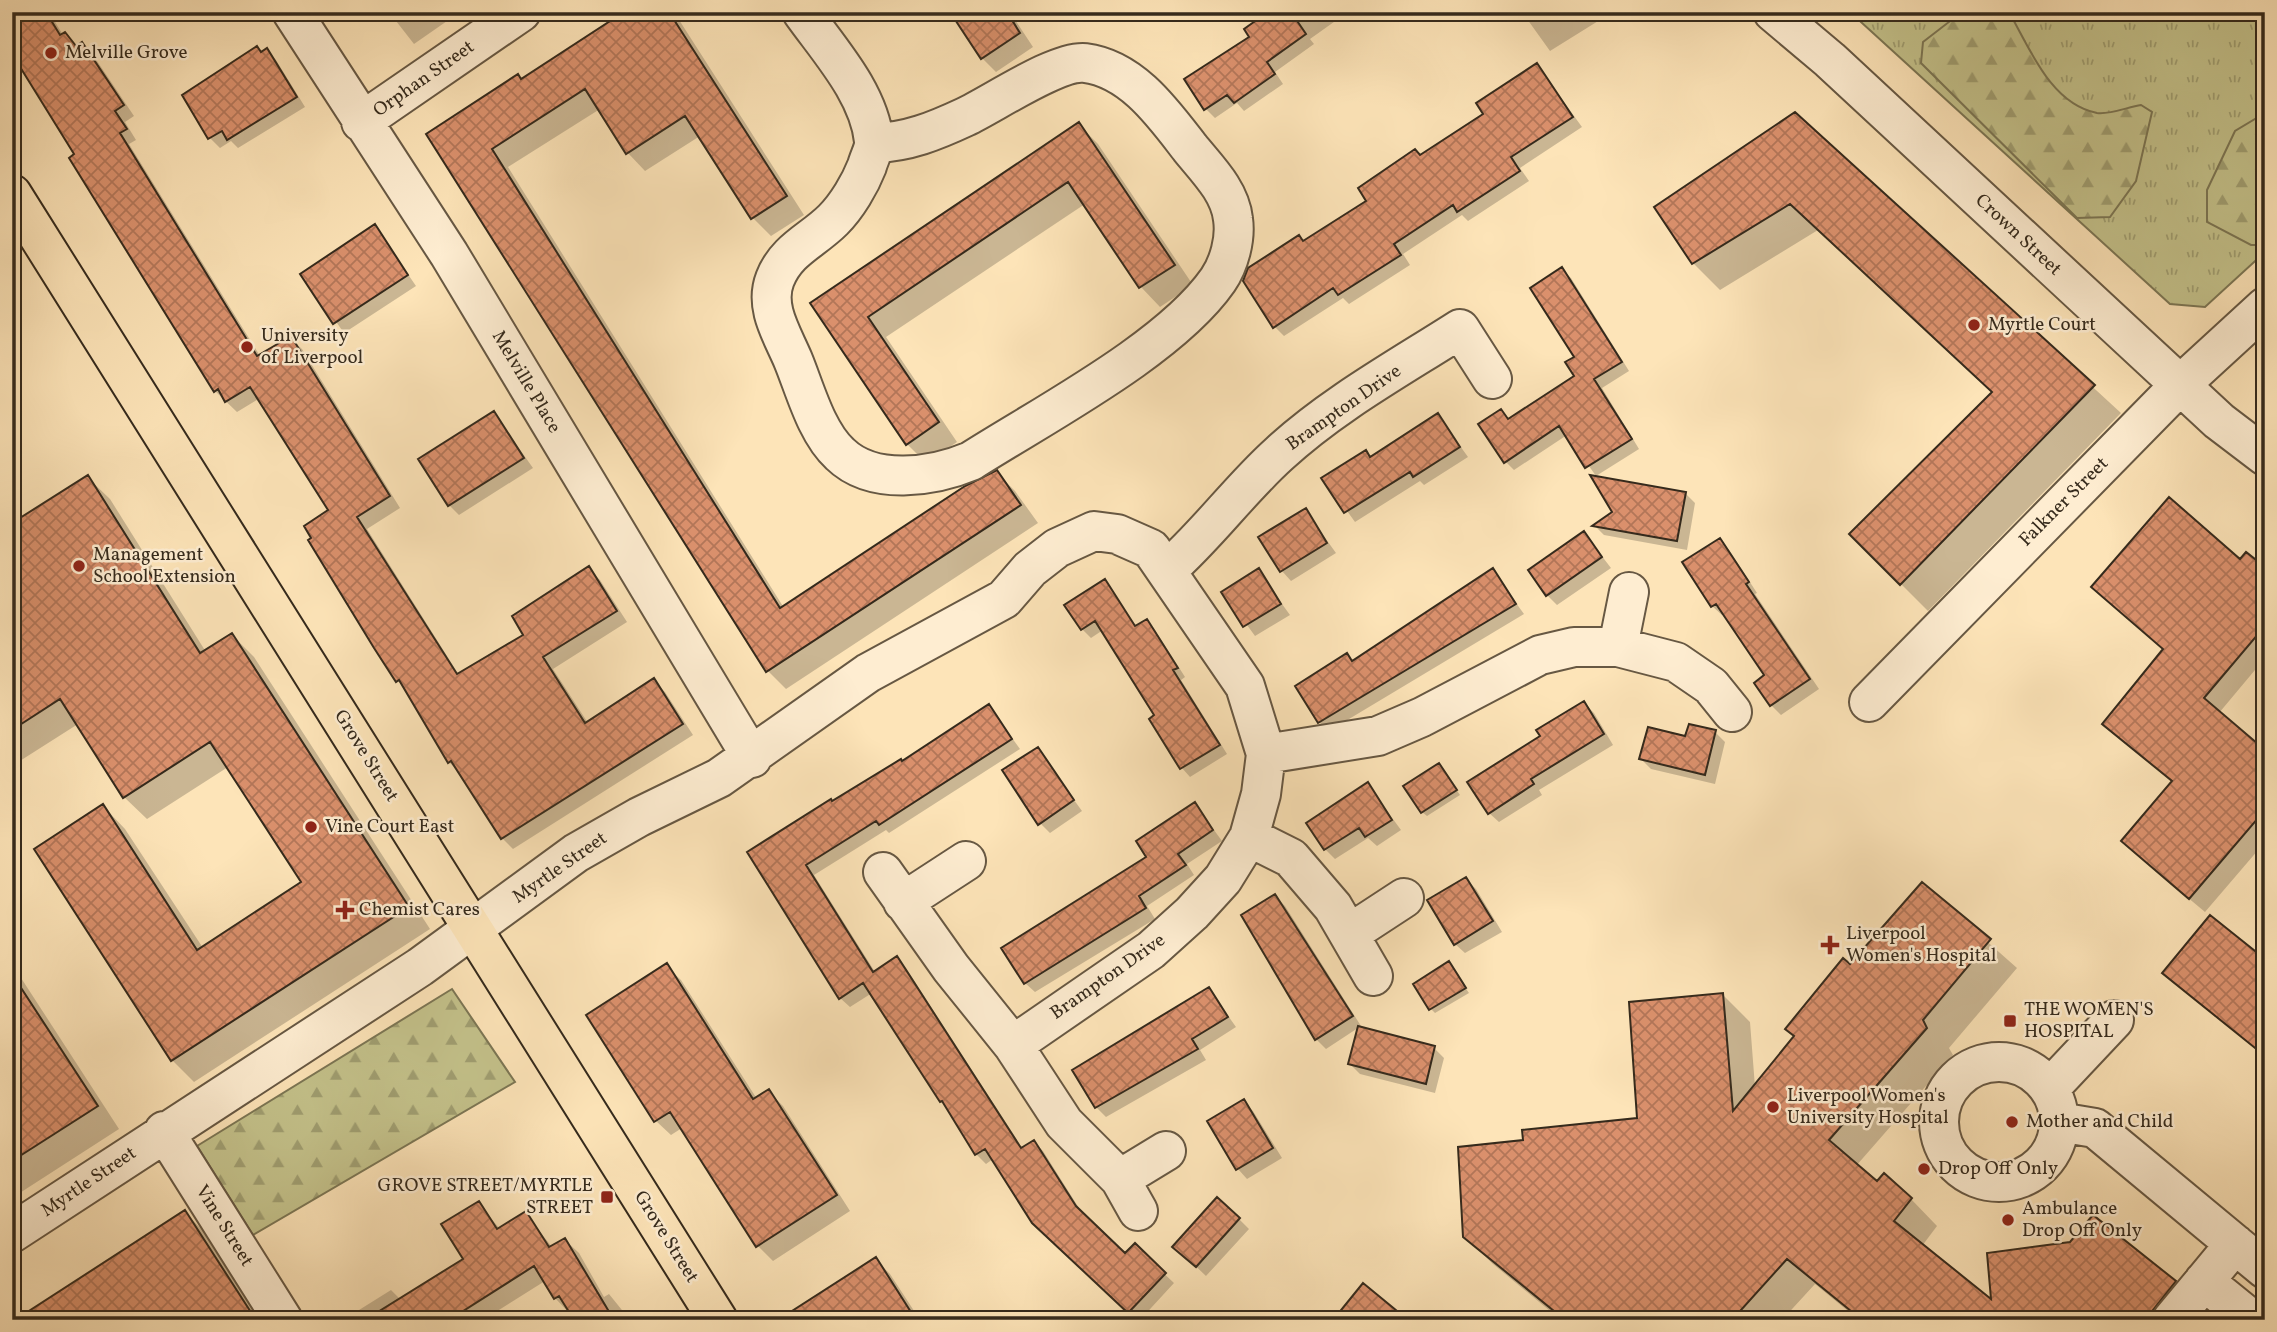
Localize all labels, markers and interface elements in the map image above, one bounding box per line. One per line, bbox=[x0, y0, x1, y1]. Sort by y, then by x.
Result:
street label: Orphan Street bbox=[368, 34, 480, 124]
place label: Melville Grove bbox=[65, 40, 188, 66]
marker: Melville Grove bbox=[43, 45, 59, 61]
street label: Crown Street bbox=[1969, 188, 2067, 282]
place label: Myrtle Court bbox=[1988, 312, 2096, 338]
marker: Myrtle Court bbox=[1966, 317, 1982, 333]
place label: University of Liverpool bbox=[261, 323, 363, 371]
street label: Melville Place bbox=[485, 326, 567, 438]
marker: University of Liverpool bbox=[239, 339, 255, 355]
street label: Brampton Drive bbox=[1281, 359, 1407, 457]
street label: Falkner Street bbox=[2013, 451, 2115, 553]
place label: Management School Extension bbox=[93, 542, 236, 590]
marker: Management School Extension bbox=[71, 558, 87, 574]
street label: Grove Street bbox=[327, 705, 405, 807]
place label: Vine Court East bbox=[325, 814, 455, 840]
marker: Vine Court East bbox=[303, 819, 319, 835]
street label: Myrtle Street bbox=[508, 826, 613, 910]
place label: Chemist Cares bbox=[359, 897, 480, 923]
marker: Chemist Cares bbox=[337, 902, 353, 918]
place label: Liverpool Women's Hospital bbox=[1846, 921, 1997, 969]
street label: Brampton Drive bbox=[1045, 928, 1171, 1026]
marker: Liverpool Women's Hospital bbox=[1820, 935, 1840, 955]
place label: THE WOMEN'S HOSPITAL bbox=[2024, 997, 2154, 1045]
marker: THE WOMEN'S HOSPITAL bbox=[2002, 1013, 2018, 1029]
place label: Liverpool Women's University Hospital bbox=[1787, 1083, 1949, 1131]
marker: Liverpool Women's University Hospital bbox=[1765, 1099, 1781, 1115]
place label: Mother and Child bbox=[2026, 1109, 2173, 1135]
marker: Mother and Child bbox=[2004, 1114, 2020, 1130]
street label: Myrtle Street bbox=[36, 1140, 142, 1224]
place label: Drop Off Only bbox=[1938, 1156, 2058, 1182]
marker: Drop Off Only bbox=[1916, 1161, 1932, 1177]
place label: GROVE STREET/MYRTLE STREET bbox=[378, 1173, 593, 1221]
street label: Vine Street bbox=[189, 1180, 260, 1272]
street label: Grove Street bbox=[627, 1186, 705, 1288]
marker: GROVE STREET/MYRTLE STREET bbox=[599, 1189, 615, 1205]
place label: Ambulance Drop Off Only bbox=[2022, 1196, 2142, 1244]
marker: Ambulance Drop Off Only bbox=[2000, 1212, 2016, 1228]

